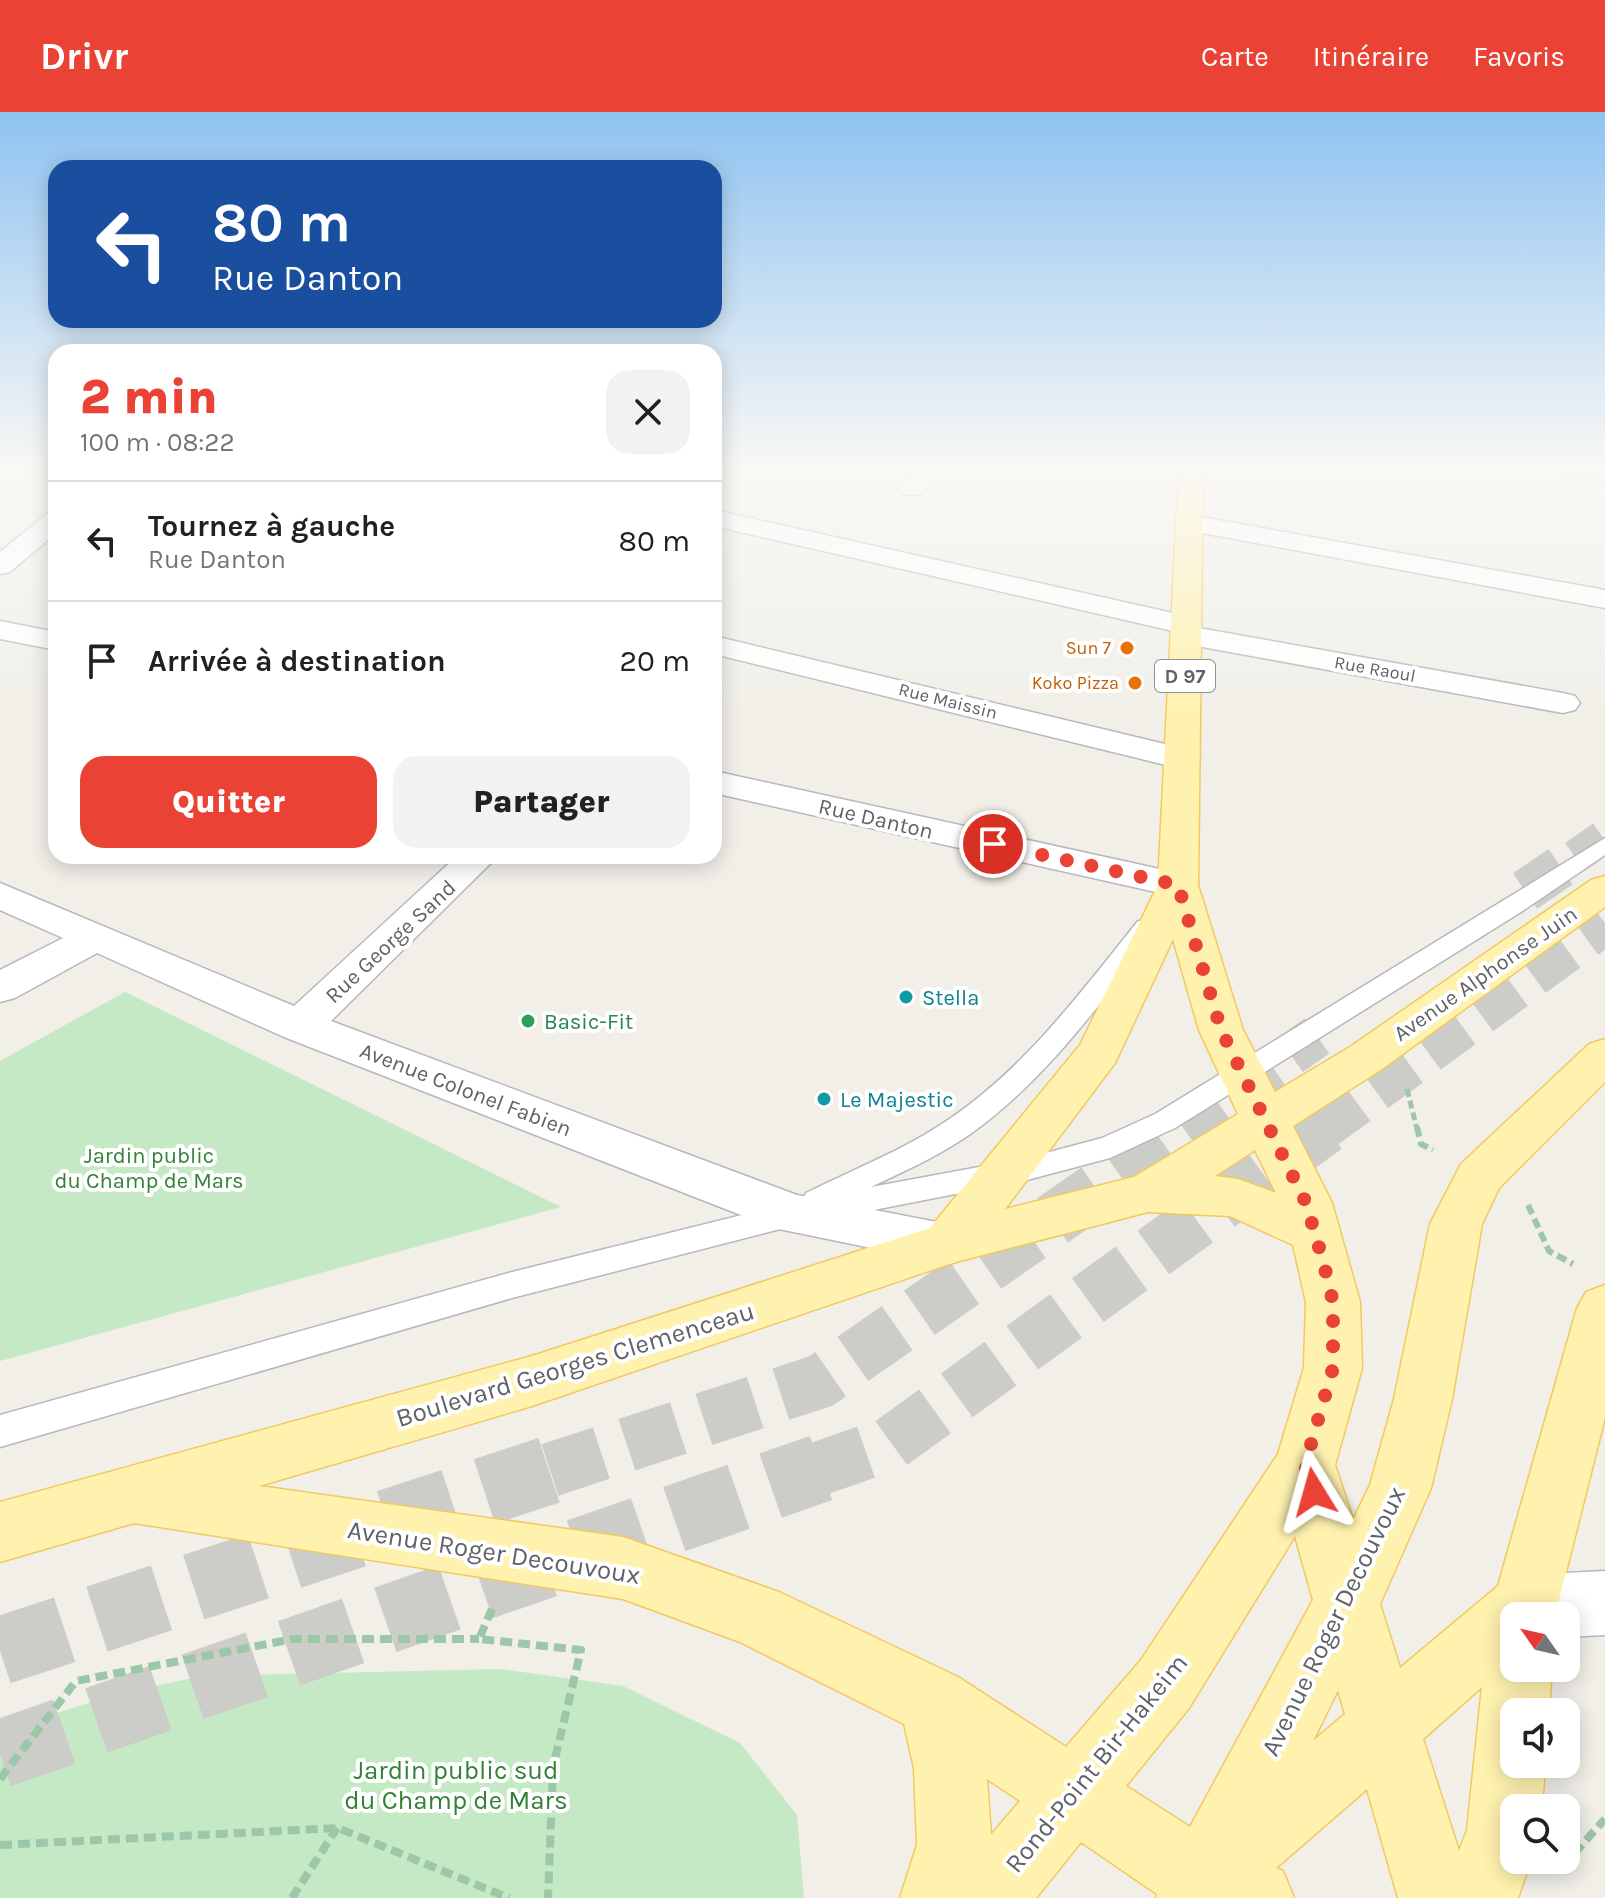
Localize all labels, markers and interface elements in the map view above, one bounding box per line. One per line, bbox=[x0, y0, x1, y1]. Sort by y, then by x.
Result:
text: Drivr bbox=[40, 34, 128, 79]
text: Carte bbox=[1201, 40, 1269, 73]
text: Itinéraire bbox=[1313, 40, 1429, 73]
text: Favoris bbox=[1473, 40, 1565, 73]
text: 80 m bbox=[212, 190, 351, 255]
icon: left bbox=[80, 192, 184, 296]
text: Rue Danton bbox=[212, 257, 403, 299]
text: 2 min bbox=[80, 369, 218, 425]
button: close bbox=[606, 370, 690, 454]
text: 100 m · 08:22 bbox=[80, 427, 234, 458]
text: Tournez à gauche bbox=[148, 508, 395, 544]
icon: left bbox=[80, 519, 124, 563]
text: 80 m bbox=[619, 523, 690, 559]
text: Rue Danton bbox=[148, 544, 286, 575]
place label: Sun 7 bbox=[1066, 637, 1112, 659]
icon: arrive bbox=[80, 639, 124, 683]
marker: Sun 7 bbox=[1118, 639, 1136, 657]
text: Arrivée à destination bbox=[148, 643, 446, 679]
text: 20 m bbox=[620, 643, 690, 679]
street label: Rue Raoul bbox=[1333, 651, 1417, 687]
road number: D 97 bbox=[1155, 660, 1215, 692]
place label: Koko Pizza bbox=[1032, 672, 1119, 694]
marker: Koko Pizza bbox=[1126, 674, 1144, 692]
street label: Rue Maissin bbox=[896, 678, 1000, 724]
button: Quitter bbox=[80, 756, 377, 848]
button: Partager bbox=[393, 756, 690, 848]
street label: Rue Danton bbox=[816, 793, 936, 845]
pin bbox=[959, 810, 1027, 878]
icon: arrive bbox=[971, 822, 1015, 866]
street label: Rue George Sand bbox=[320, 875, 461, 1009]
street label: Avenue Alphonse Juin bbox=[1389, 901, 1582, 1047]
place label: Stella bbox=[922, 985, 979, 1011]
marker: Stella bbox=[897, 988, 915, 1006]
place label: Basic-Fit bbox=[544, 1009, 633, 1035]
marker: Basic-Fit bbox=[519, 1012, 537, 1030]
street label: Avenue Colonel Fabien bbox=[356, 1038, 575, 1142]
place label: Le Majestic bbox=[840, 1087, 954, 1113]
marker: Le Majestic bbox=[815, 1090, 833, 1108]
park label: Jardin public du Champ de Mars bbox=[55, 1143, 243, 1194]
street label: Boulevard Georges Clemenceau bbox=[392, 1295, 758, 1434]
position arrow bbox=[1272, 1450, 1356, 1534]
street label: Avenue Roger Decouvoux bbox=[1255, 1482, 1412, 1761]
street label: Avenue Roger Decouvoux bbox=[345, 1514, 642, 1591]
north arrow bbox=[1500, 1602, 1580, 1682]
map controls bbox=[1500, 1602, 1580, 1874]
street label: Rond-Point Bir-Hakeim bbox=[999, 1648, 1194, 1879]
button: sound bbox=[1500, 1698, 1580, 1778]
park label: Jardin public sud du Champ de Mars bbox=[344, 1755, 568, 1816]
button: search bbox=[1500, 1794, 1580, 1874]

